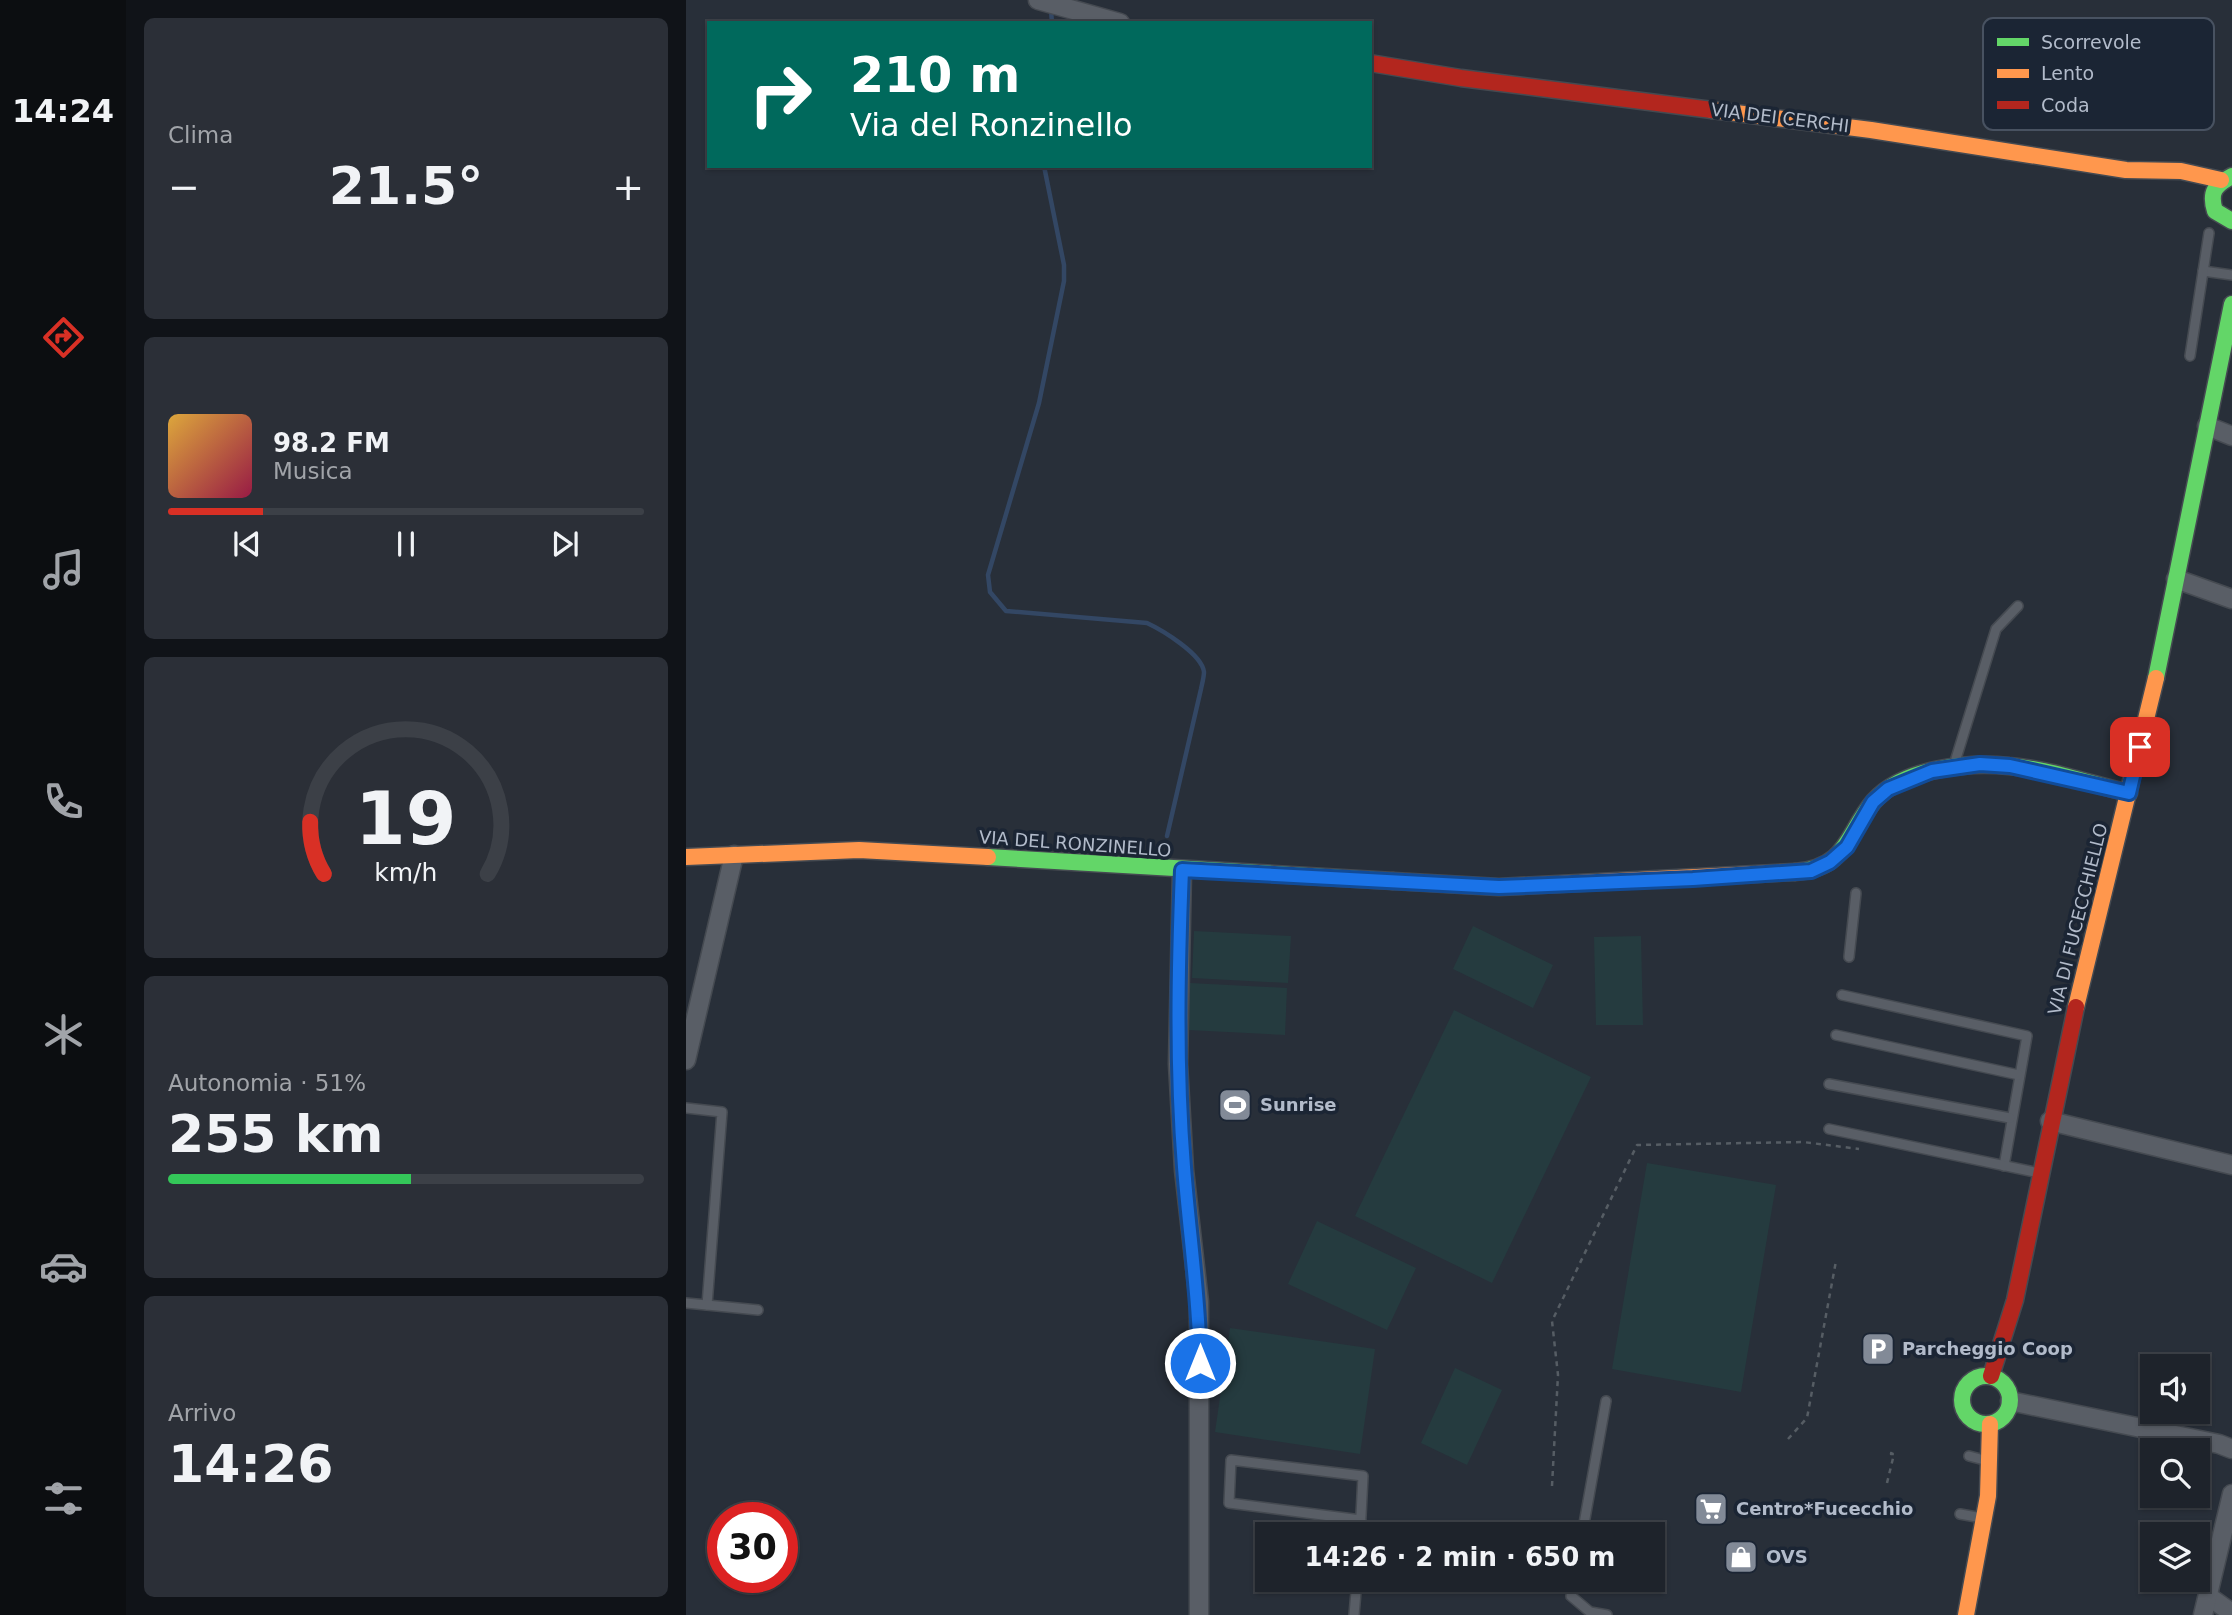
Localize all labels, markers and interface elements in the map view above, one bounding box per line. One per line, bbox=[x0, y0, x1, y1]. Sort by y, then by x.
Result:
legend bbox=[1983, 18, 2214, 130]
text: Scorrevole bbox=[2041, 31, 2142, 53]
text: 210 m bbox=[850, 47, 1020, 104]
icon: right bbox=[735, 49, 826, 140]
text: Lento bbox=[2041, 62, 2094, 84]
text: 14:24 bbox=[12, 92, 114, 130]
text: Coda bbox=[2041, 94, 2090, 116]
street label: VIA DEI CERCHI bbox=[1710, 99, 1850, 136]
text: Via del Ronzinello bbox=[850, 106, 1133, 144]
text: Clima bbox=[168, 122, 233, 148]
text: 21.5° bbox=[329, 156, 483, 216]
text: − bbox=[168, 165, 200, 209]
text: + bbox=[612, 165, 644, 209]
icon: directions bbox=[39, 313, 88, 362]
text: 98.2 FM bbox=[273, 428, 390, 458]
text: Musica bbox=[273, 458, 353, 484]
icon: previous bbox=[228, 525, 266, 563]
icon: pause bbox=[387, 525, 425, 563]
icon: next bbox=[546, 525, 584, 563]
icon: music bbox=[39, 545, 88, 594]
pin bbox=[2110, 717, 2170, 777]
icon: arrive bbox=[2121, 728, 2159, 766]
text: 19 bbox=[355, 776, 457, 861]
icon: phone bbox=[39, 777, 88, 826]
street label: VIA DI FUCECCHIELLO bbox=[2044, 821, 2112, 1017]
street label: VIA DEL RONZINELLO bbox=[978, 826, 1172, 861]
text: km/h bbox=[374, 857, 438, 886]
icon: climate bbox=[39, 1010, 88, 1059]
text: Autonomia · 51% bbox=[168, 1070, 366, 1096]
sports icon: Sunrise bbox=[1216, 1086, 1254, 1124]
place label: Sunrise bbox=[1260, 1094, 1337, 1115]
text: 255 km bbox=[168, 1104, 383, 1164]
icon: car bbox=[39, 1242, 88, 1291]
position arrow bbox=[1163, 1326, 1237, 1400]
parking icon: Parcheggio Coop bbox=[1859, 1330, 1897, 1368]
place label: Parcheggio Coop bbox=[1902, 1338, 2073, 1359]
map controls bbox=[2140, 1354, 2210, 1592]
button: sound bbox=[2140, 1354, 2210, 1424]
text: Arrivo bbox=[168, 1400, 236, 1426]
text: 14:26 bbox=[168, 1434, 334, 1494]
button: search bbox=[2140, 1438, 2210, 1508]
icon: filters bbox=[39, 1474, 88, 1523]
supermarket icon: Centro*Fucecchio bbox=[1692, 1490, 1730, 1528]
place label: Centro*Fucecchio bbox=[1736, 1498, 1913, 1519]
speed limit sign: 30 bbox=[707, 1502, 798, 1593]
button: layers bbox=[2140, 1522, 2210, 1592]
shop icon: OVS bbox=[1722, 1538, 1760, 1576]
text: 14:26 · 2 min · 650 m bbox=[1305, 1542, 1615, 1572]
place label: OVS bbox=[1766, 1546, 1808, 1567]

